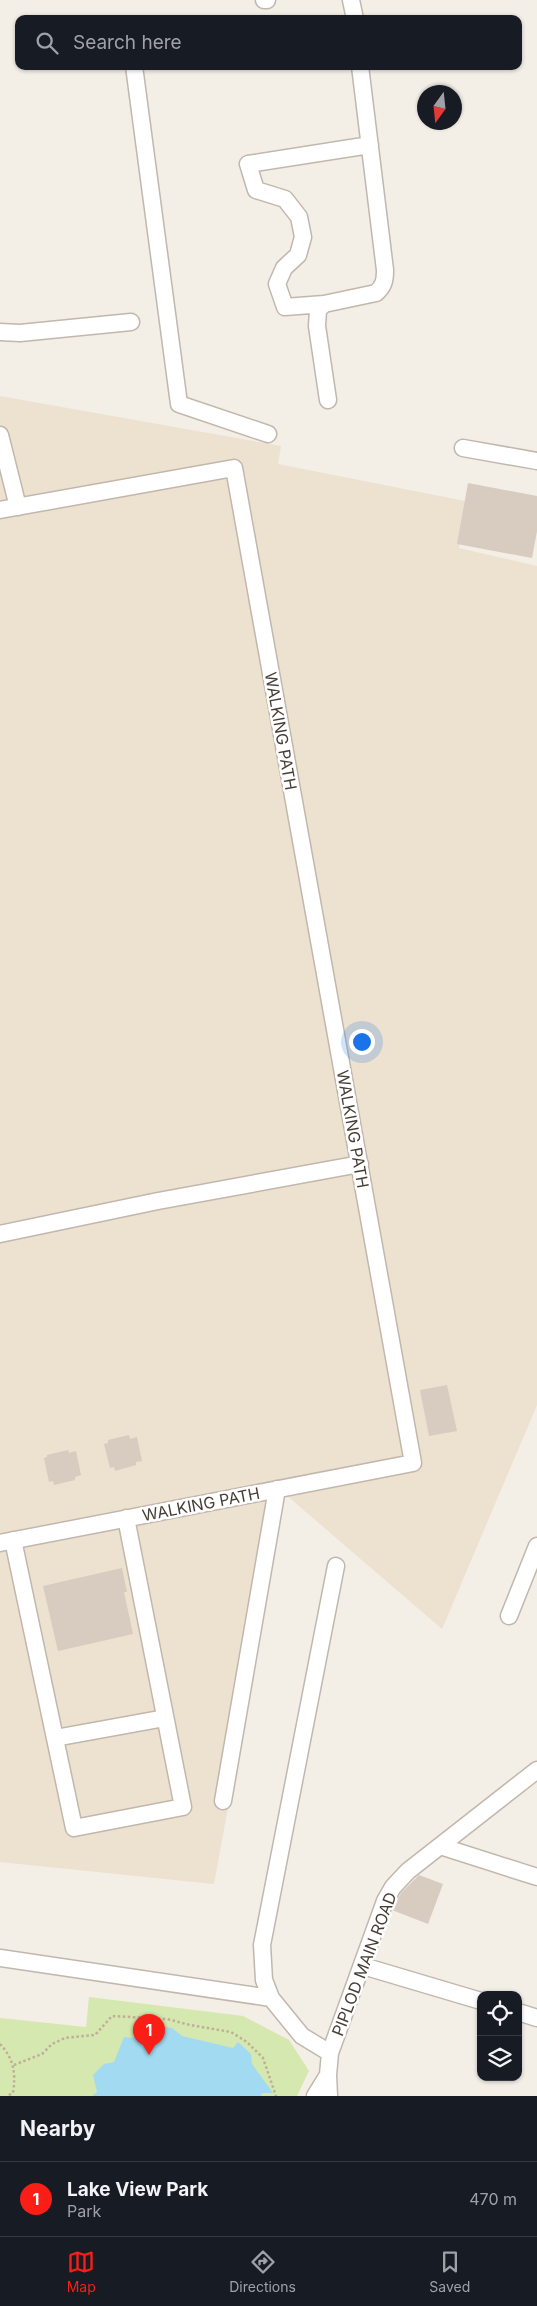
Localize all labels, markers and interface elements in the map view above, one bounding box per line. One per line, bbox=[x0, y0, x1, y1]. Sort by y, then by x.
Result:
search box bbox=[15, 15, 522, 70]
icon: search bbox=[33, 29, 61, 57]
text: Search here bbox=[73, 31, 182, 54]
north arrow bbox=[417, 85, 462, 130]
street label: WALKING PATH bbox=[261, 670, 301, 792]
your location bbox=[349, 1029, 375, 1055]
street label: WALKING PATH bbox=[333, 1068, 373, 1190]
street label: WALKING PATH bbox=[140, 1483, 262, 1525]
street label: PIPLOD MAIN ROAD bbox=[327, 1889, 401, 2039]
map controls bbox=[477, 1991, 522, 2081]
button: locate bbox=[477, 1991, 522, 2036]
pin: 1 bbox=[133, 2014, 165, 2055]
button: layers bbox=[477, 2036, 522, 2081]
text: Nearby bbox=[20, 2116, 95, 2141]
text: Lake View Park bbox=[67, 2178, 208, 2201]
text: 1 bbox=[33, 2189, 39, 2209]
text: 470 m bbox=[469, 2189, 517, 2209]
text: Park bbox=[67, 2201, 101, 2221]
tab: Map bbox=[67, 2248, 96, 2295]
tab: Directions bbox=[229, 2248, 296, 2295]
tab: Saved bbox=[429, 2248, 470, 2295]

